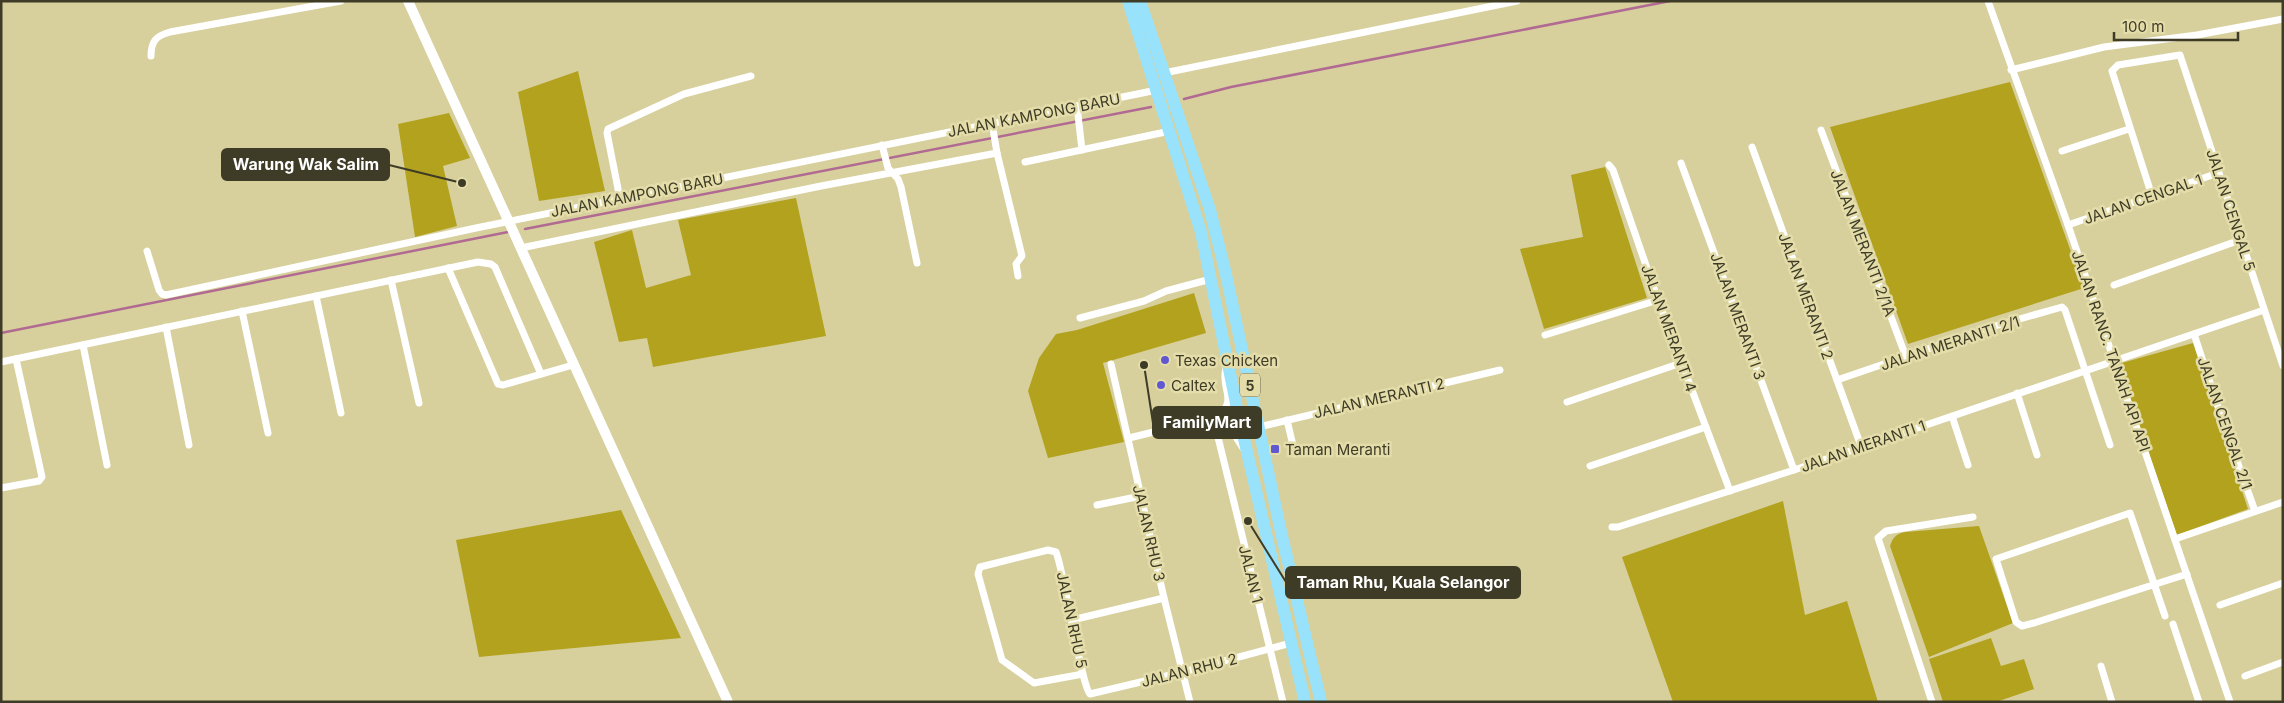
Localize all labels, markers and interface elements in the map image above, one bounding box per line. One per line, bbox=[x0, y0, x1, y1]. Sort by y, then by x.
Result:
scale bar bbox=[2114, 10, 2238, 42]
text: 100 m bbox=[2122, 17, 2164, 36]
street label: JALAN KAMPONG BARU bbox=[946, 89, 1122, 141]
street label: JALAN CENGAL 5 bbox=[2202, 147, 2260, 273]
callout: Warung Wak Salim bbox=[222, 149, 389, 180]
text: Warung Wak Salim bbox=[233, 154, 379, 174]
street label: JALAN MERANTI 2/1A bbox=[1826, 167, 1900, 319]
street label: JALAN KAMPONG BARU bbox=[549, 169, 725, 221]
street label: JALAN CENGAL 1 bbox=[2081, 170, 2205, 228]
street label: JALAN MERANTI 2 bbox=[1774, 230, 1838, 362]
street label: JALAN RANC. TANAH API API bbox=[2068, 248, 2154, 454]
street label: JALAN MERANTI 3 bbox=[1706, 250, 1770, 382]
street label: JALAN MERANTI 4 bbox=[1637, 262, 1701, 394]
street label: JALAN MERANTI 2/1 bbox=[1878, 311, 2022, 375]
place label: Texas Chicken bbox=[1175, 351, 1278, 370]
marker: Texas Chicken bbox=[1159, 354, 1171, 366]
street label: JALAN CENGAL 2/1 bbox=[2193, 354, 2257, 492]
road number: 5 bbox=[1240, 374, 1260, 396]
street label: JALAN MERANTI 2 bbox=[1312, 374, 1446, 422]
place label: Caltex bbox=[1171, 376, 1216, 395]
marker: Caltex bbox=[1155, 379, 1167, 391]
callout: FamilyMart bbox=[1153, 407, 1261, 438]
text: FamilyMart bbox=[1163, 412, 1251, 432]
street label: JALAN MERANTI 1 bbox=[1798, 416, 1928, 476]
place label: Taman Meranti bbox=[1285, 440, 1390, 459]
marker: Taman Meranti bbox=[1269, 443, 1281, 455]
street label: JALAN RHU 3 bbox=[1129, 483, 1169, 583]
street label: JALAN 1 bbox=[1235, 543, 1267, 605]
callout: Taman Rhu, Kuala Selangor bbox=[1286, 567, 1520, 598]
street label: JALAN RHU 5 bbox=[1052, 570, 1092, 670]
text: Taman Rhu, Kuala Selangor bbox=[1296, 572, 1510, 592]
street label: JALAN RHU 2 bbox=[1139, 649, 1239, 691]

